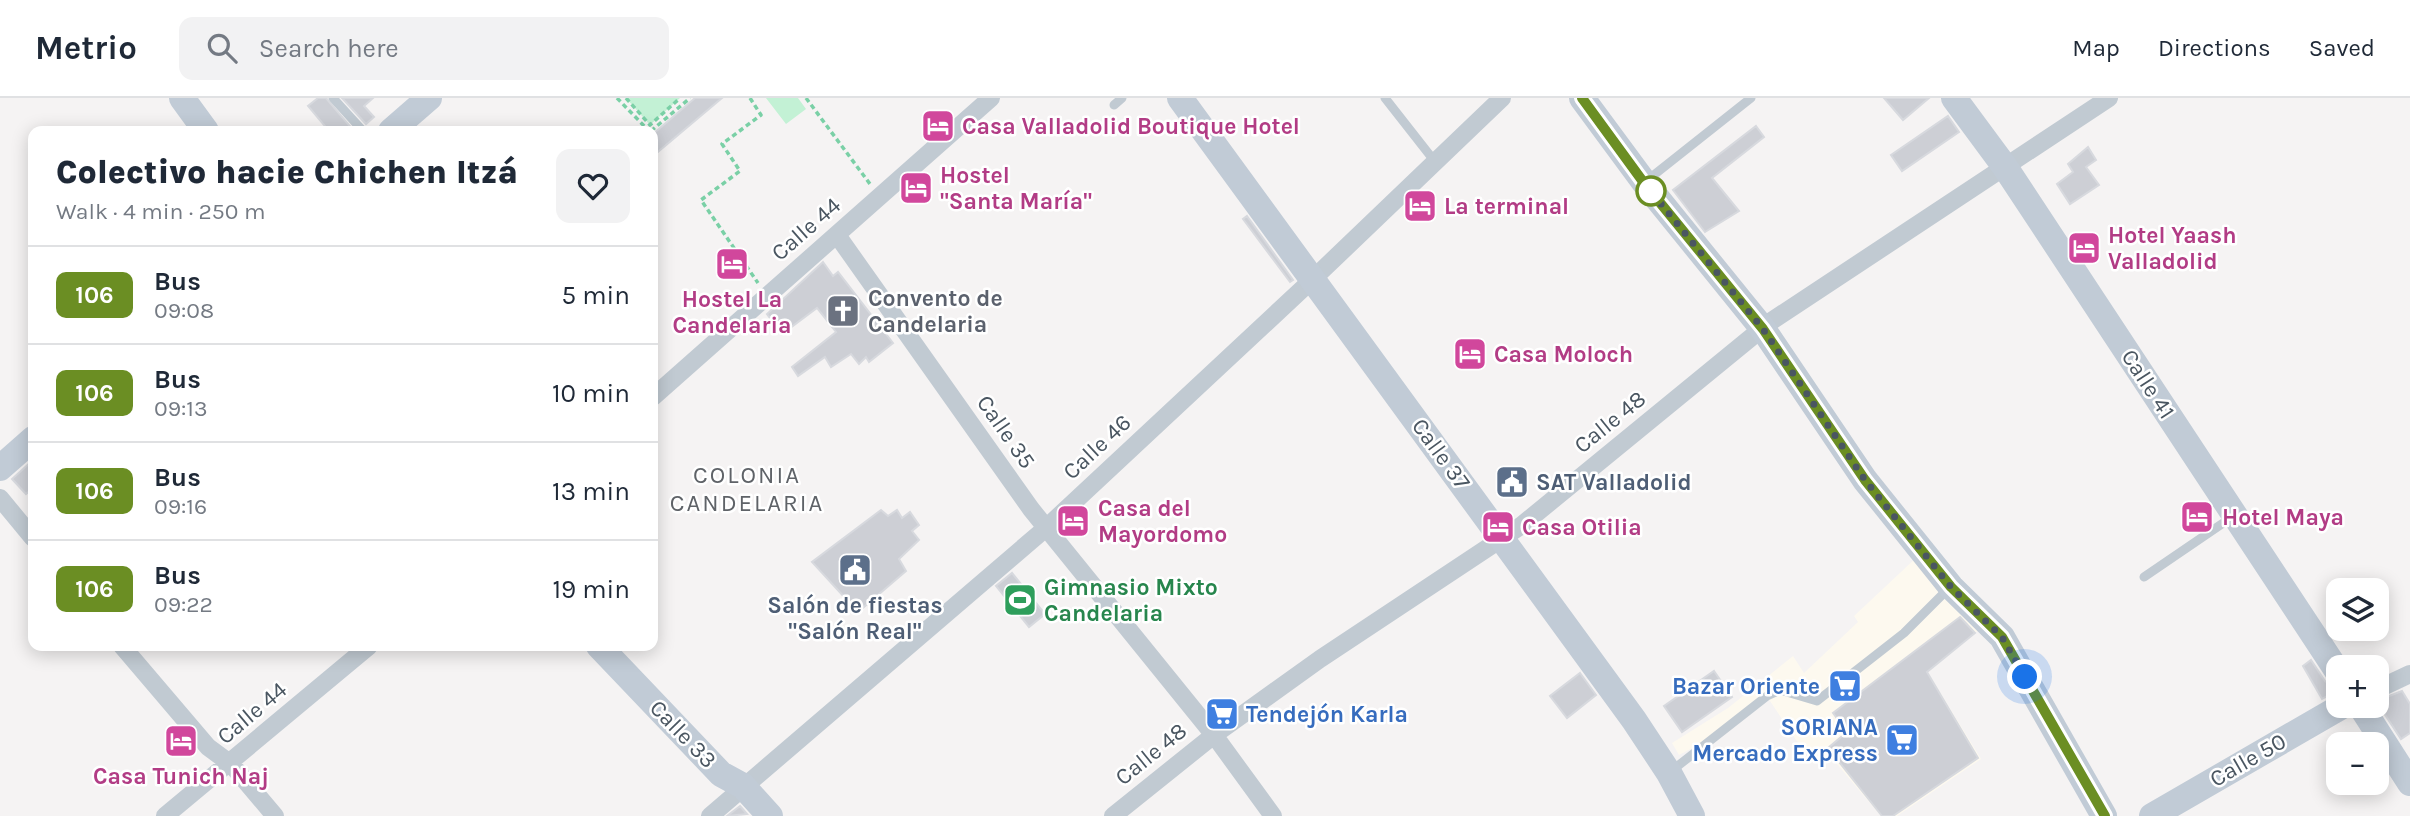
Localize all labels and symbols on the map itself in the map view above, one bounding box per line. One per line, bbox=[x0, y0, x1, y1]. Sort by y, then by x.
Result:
hotel icon: Casa Valladolid Boutique Hotel bbox=[919, 107, 957, 145]
place label: Casa Valladolid Boutique Hotel bbox=[962, 113, 1300, 140]
place label: Hostel "Santa María" bbox=[940, 162, 1092, 215]
hotel icon: Hostel "Santa María" bbox=[897, 169, 935, 207]
unlabelled marker bbox=[1636, 176, 1666, 206]
hotel icon: La terminal bbox=[1401, 187, 1439, 225]
street label: Calle 44 bbox=[766, 192, 846, 266]
place label: La terminal bbox=[1444, 193, 1569, 220]
place label: Hotel Yaash Valladolid bbox=[2108, 222, 2237, 275]
hotel icon: Hotel Yaash Valladolid bbox=[2065, 229, 2103, 267]
hotel icon: Hostel La Candelaria bbox=[713, 245, 751, 283]
place label: Convento de Candelaria bbox=[868, 285, 1003, 338]
place label: Hostel La Candelaria bbox=[672, 286, 792, 339]
church icon: Convento de Candelaria bbox=[824, 292, 862, 330]
hotel icon: Casa Moloch bbox=[1451, 335, 1489, 373]
place label: Casa Moloch bbox=[1494, 341, 1633, 368]
street label: Calle 41 bbox=[2116, 344, 2180, 424]
street label: Calle 48 bbox=[1569, 385, 1651, 459]
street label: Calle 35 bbox=[971, 390, 1041, 474]
street label: Calle 46 bbox=[1057, 409, 1137, 485]
street label: Calle 37 bbox=[1406, 413, 1476, 495]
district label: COLONIA CANDELARIA bbox=[670, 461, 824, 517]
public building icon: SAT Valladolid bbox=[1493, 463, 1531, 501]
place label: SAT Valladolid bbox=[1536, 469, 1692, 496]
place label: Casa del Mayordomo bbox=[1098, 495, 1227, 548]
hotel icon: Hotel Maya bbox=[2178, 498, 2216, 536]
hotel icon: Casa del Mayordomo bbox=[1054, 502, 1092, 540]
place label: Hotel Maya bbox=[2222, 504, 2344, 531]
hotel icon: Casa Otilia bbox=[1479, 508, 1517, 546]
place label: Casa Otilia bbox=[1522, 514, 1642, 541]
public building icon: Salón de fiestas "Salón Real" bbox=[836, 551, 874, 589]
place label: Gimnasio Mixto Candelaria bbox=[1044, 574, 1218, 627]
sports icon: Gimnasio Mixto Candelaria bbox=[1001, 581, 1039, 619]
place label: Salón de fiestas "Salón Real" bbox=[767, 592, 943, 645]
your location bbox=[2007, 659, 2042, 694]
supermarket icon: Bazar Oriente bbox=[1826, 667, 1864, 705]
place label: Bazar Oriente bbox=[1672, 673, 1820, 700]
street label: Calle 44 bbox=[212, 676, 292, 750]
street label: Calle 33 bbox=[644, 694, 722, 774]
supermarket icon: Tendejón Karla bbox=[1203, 695, 1241, 733]
place label: Tendejón Karla bbox=[1246, 701, 1408, 728]
place label: SORIANA Mercado Express bbox=[1692, 714, 1878, 767]
street label: Calle 48 bbox=[1110, 717, 1192, 791]
supermarket icon: SORIANA Mercado Express bbox=[1883, 721, 1921, 759]
hotel icon: Casa Tunich Naj bbox=[162, 722, 200, 760]
street label: Calle 50 bbox=[2205, 727, 2291, 793]
place label: Casa Tunich Naj bbox=[93, 763, 269, 790]

